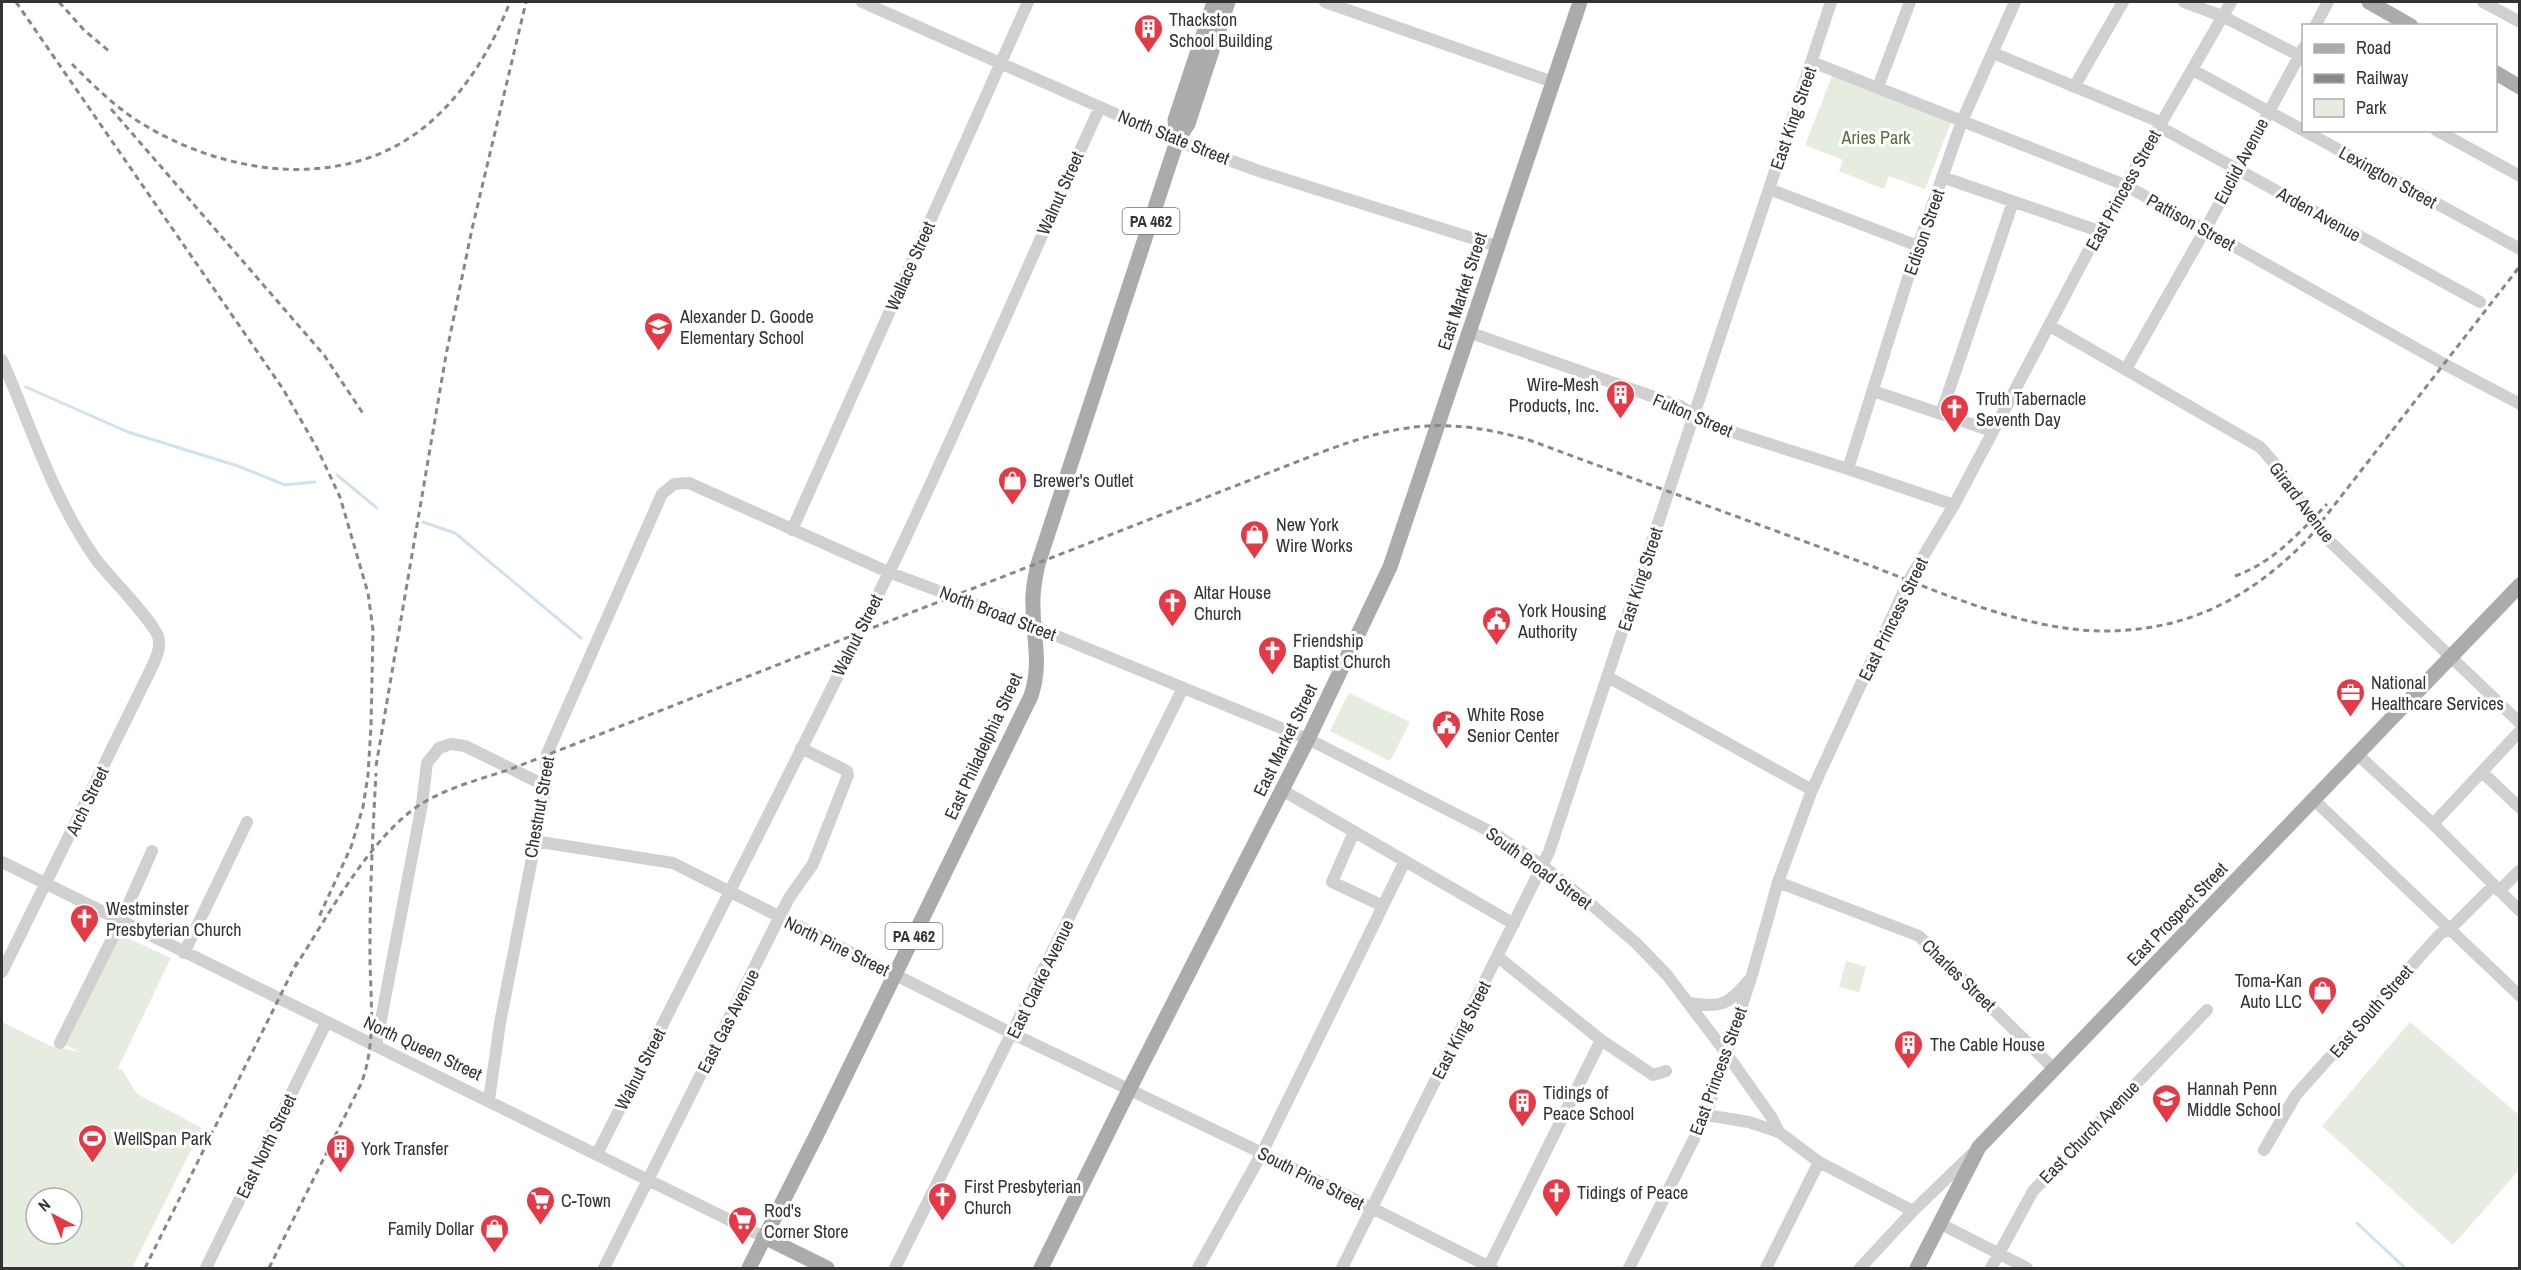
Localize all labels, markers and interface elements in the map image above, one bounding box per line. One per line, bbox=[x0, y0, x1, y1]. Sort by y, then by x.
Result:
place label: Thackston School Building bbox=[1169, 7, 1273, 53]
building icon: Thackston School Building bbox=[1132, 13, 1164, 55]
legend bbox=[2302, 24, 2497, 132]
text: Road bbox=[2356, 35, 2391, 60]
street label: East King Street bbox=[1764, 63, 1822, 173]
text: Railway bbox=[2356, 65, 2409, 90]
text: Park bbox=[2356, 95, 2387, 120]
street label: North State Street bbox=[1115, 103, 1233, 171]
street label: Euclid Avenue bbox=[2208, 114, 2274, 208]
park label: Aries Park bbox=[1841, 125, 1911, 150]
street label: East Princess Street bbox=[2079, 125, 2167, 255]
street label: Lexington Street bbox=[2335, 140, 2441, 214]
street label: Walnut Street bbox=[1031, 147, 1089, 239]
street label: Arden Avenue bbox=[2272, 180, 2366, 247]
street label: Edison Street bbox=[1898, 186, 1950, 278]
street label: Pattison Street bbox=[2142, 187, 2240, 257]
road number: PA 462 bbox=[1122, 208, 1180, 234]
street label: Wallace Street bbox=[879, 217, 941, 315]
street label: East Market Street bbox=[1431, 229, 1493, 353]
place label: Alexander D. Goode Elementary School bbox=[679, 304, 814, 350]
school or university icon: Alexander D. Goode Elementary School bbox=[643, 310, 675, 352]
place label: Wire-Mesh Products, Inc. bbox=[1509, 372, 1599, 418]
building icon: Wire-Mesh Products, Inc. bbox=[1604, 378, 1636, 420]
place label: Truth Tabernacle Seventh Day bbox=[1976, 386, 2086, 432]
street label: Fulton Street bbox=[1649, 387, 1737, 443]
church icon: Truth Tabernacle Seventh Day bbox=[1939, 392, 1971, 434]
street label: Girard Avenue bbox=[2263, 457, 2341, 547]
shop icon: Brewer's Outlet bbox=[996, 464, 1028, 506]
place label: Brewer's Outlet bbox=[1033, 468, 1133, 493]
place label: New York Wire Works bbox=[1276, 512, 1353, 558]
shop icon: New York Wire Works bbox=[1239, 518, 1271, 560]
street label: East King Street bbox=[1612, 524, 1668, 634]
street label: East Princess Street bbox=[1852, 553, 1934, 685]
street label: North Broad Street bbox=[936, 579, 1060, 647]
place label: Altar House Church bbox=[1193, 580, 1271, 626]
church icon: Altar House Church bbox=[1157, 586, 1189, 628]
street label: Walnut Street bbox=[826, 590, 888, 680]
place label: York Housing Authority bbox=[1517, 598, 1607, 644]
public building icon: York Housing Authority bbox=[1481, 604, 1513, 646]
place label: Friendship Baptist Church bbox=[1293, 628, 1391, 674]
church icon: Friendship Baptist Church bbox=[1256, 634, 1288, 676]
street label: East Philadelphia Street bbox=[938, 669, 1028, 823]
place label: National Healthcare Services bbox=[2371, 670, 2504, 716]
office icon: National Healthcare Services bbox=[2334, 676, 2366, 718]
street label: East Market Street bbox=[1247, 680, 1323, 800]
place label: White Rose Senior Center bbox=[1467, 702, 1559, 748]
public building icon: White Rose Senior Center bbox=[1430, 708, 1462, 750]
street label: Chestnut Street bbox=[518, 754, 560, 860]
street label: Arch Street bbox=[59, 762, 114, 841]
street label: South Broad Street bbox=[1481, 821, 1597, 915]
street label: East Prospect Street bbox=[2121, 857, 2233, 971]
place label: Westminster Presbyterian Church bbox=[106, 896, 241, 942]
church icon: Westminster Presbyterian Church bbox=[69, 902, 101, 944]
street label: North Pine Street bbox=[780, 910, 894, 982]
street label: East Clarke Avenue bbox=[1000, 915, 1080, 1043]
road number: PA 462 bbox=[886, 923, 942, 949]
street label: Charles Street bbox=[1916, 933, 2002, 1017]
street label: East South Street bbox=[2324, 959, 2418, 1063]
street label: East Gas Avenue bbox=[691, 965, 765, 1077]
place label: Toma-Kan Auto LLC bbox=[2235, 968, 2302, 1014]
shop icon: Toma-Kan Auto LLC bbox=[2307, 974, 2339, 1016]
street label: East King Street bbox=[1425, 976, 1497, 1084]
street label: East Princess Street bbox=[1683, 1004, 1753, 1138]
street label: North Queen Street bbox=[360, 1010, 486, 1086]
street label: Walnut Street bbox=[609, 1024, 671, 1114]
building icon: The Cable House bbox=[1893, 1028, 1925, 1070]
place label: The Cable House bbox=[1930, 1032, 2045, 1057]
street label: East Church Avenue bbox=[2033, 1075, 2145, 1189]
place label: Hannah Penn Middle School bbox=[2187, 1076, 2281, 1122]
place label: Tidings of Peace School bbox=[1543, 1080, 1634, 1126]
school or university icon: Hannah Penn Middle School bbox=[2150, 1082, 2182, 1124]
building icon: Tidings of Peace School bbox=[1506, 1086, 1538, 1128]
street label: East North Street bbox=[230, 1090, 302, 1202]
sports icon: WellSpan Park bbox=[77, 1122, 109, 1164]
place label: WellSpan Park bbox=[114, 1126, 212, 1151]
building icon: York Transfer bbox=[324, 1132, 356, 1174]
place label: York Transfer bbox=[361, 1136, 449, 1161]
street label: South Pine Street bbox=[1253, 1140, 1369, 1216]
place label: First Presbyterian Church bbox=[964, 1174, 1081, 1220]
church icon: Tidings of Peace bbox=[1540, 1176, 1572, 1218]
church icon: First Presbyterian Church bbox=[927, 1180, 959, 1222]
place label: Tidings of Peace bbox=[1577, 1180, 1688, 1205]
supermarket icon: C-Town bbox=[524, 1184, 556, 1226]
north arrow bbox=[24, 1186, 84, 1246]
place label: C-Town bbox=[561, 1188, 611, 1213]
text: N bbox=[33, 1194, 55, 1216]
place label: Rod's Corner Store bbox=[764, 1198, 849, 1244]
supermarket icon: Rod's Corner Store bbox=[727, 1204, 759, 1246]
shop icon: Family Dollar bbox=[479, 1212, 511, 1254]
place label: Family Dollar bbox=[388, 1216, 474, 1241]

